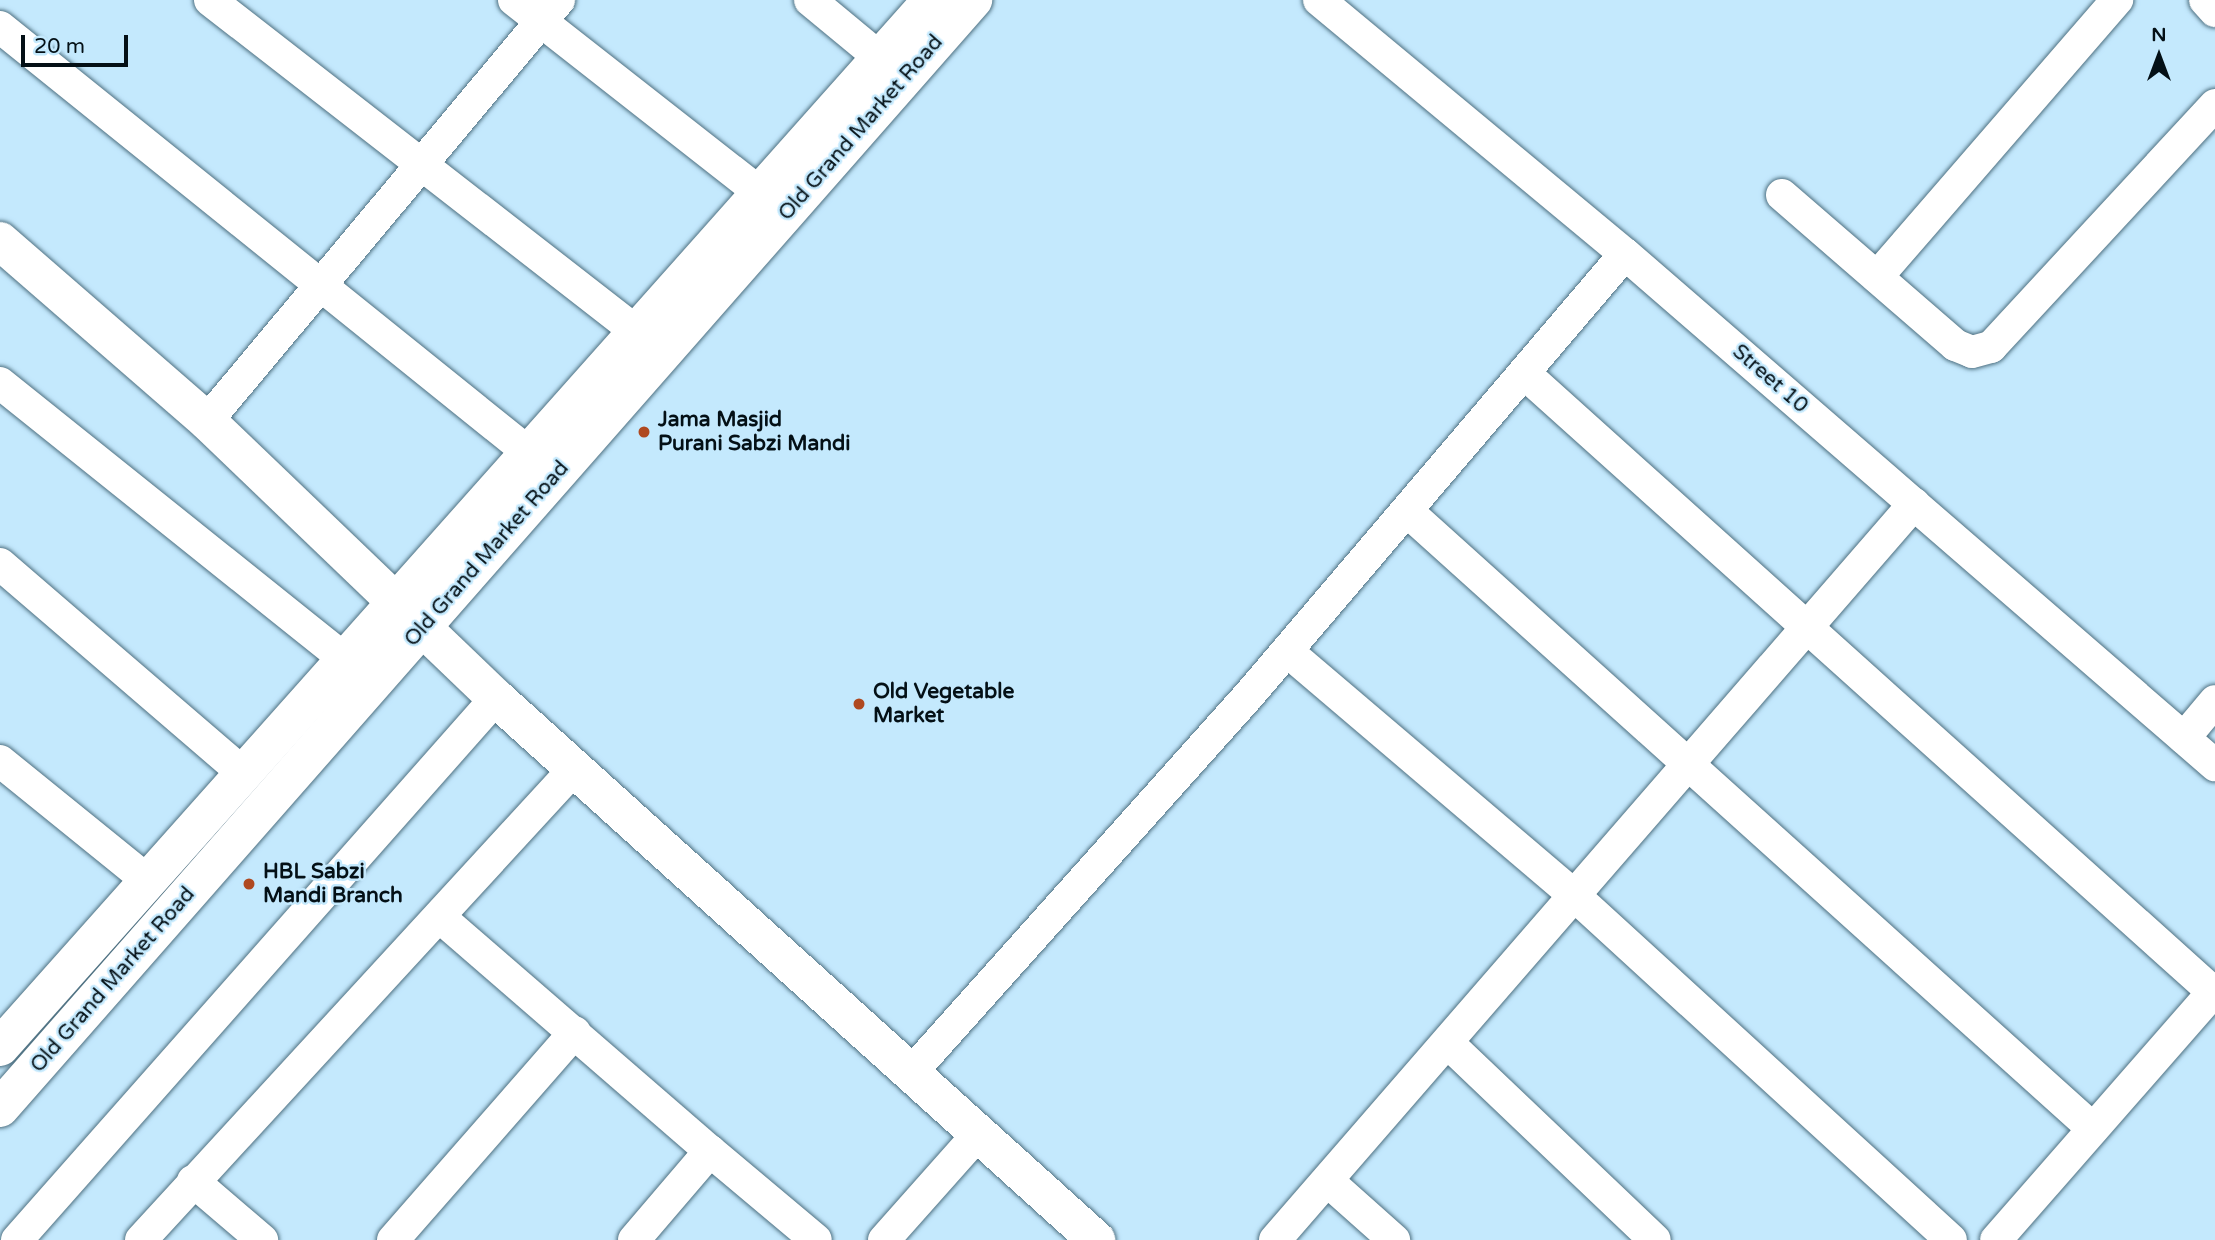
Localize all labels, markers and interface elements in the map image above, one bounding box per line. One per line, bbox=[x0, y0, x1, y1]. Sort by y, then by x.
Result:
scale bar bbox=[24, 21, 131, 65]
north arrow bbox=[2124, 21, 2194, 91]
text: N bbox=[2151, 24, 2167, 46]
street label: Old Grand Market Road bbox=[774, 30, 948, 226]
text: 20 m bbox=[34, 34, 85, 59]
street label: Street 10 bbox=[1727, 339, 1813, 419]
place label: Jama Masjid Purani Sabzi Mandi bbox=[658, 407, 851, 457]
marker: Jama Masjid Purani Sabzi Mandi bbox=[636, 424, 652, 440]
street label: Old Grand Market Road bbox=[400, 456, 574, 652]
place label: Old Vegetable Market bbox=[873, 679, 1014, 729]
marker: Old Vegetable Market bbox=[851, 696, 867, 712]
place label: HBL Sabzi Mandi Branch bbox=[263, 859, 403, 909]
marker: HBL Sabzi Mandi Branch bbox=[241, 876, 257, 892]
street label: Old Grand Market Road bbox=[26, 882, 200, 1078]

